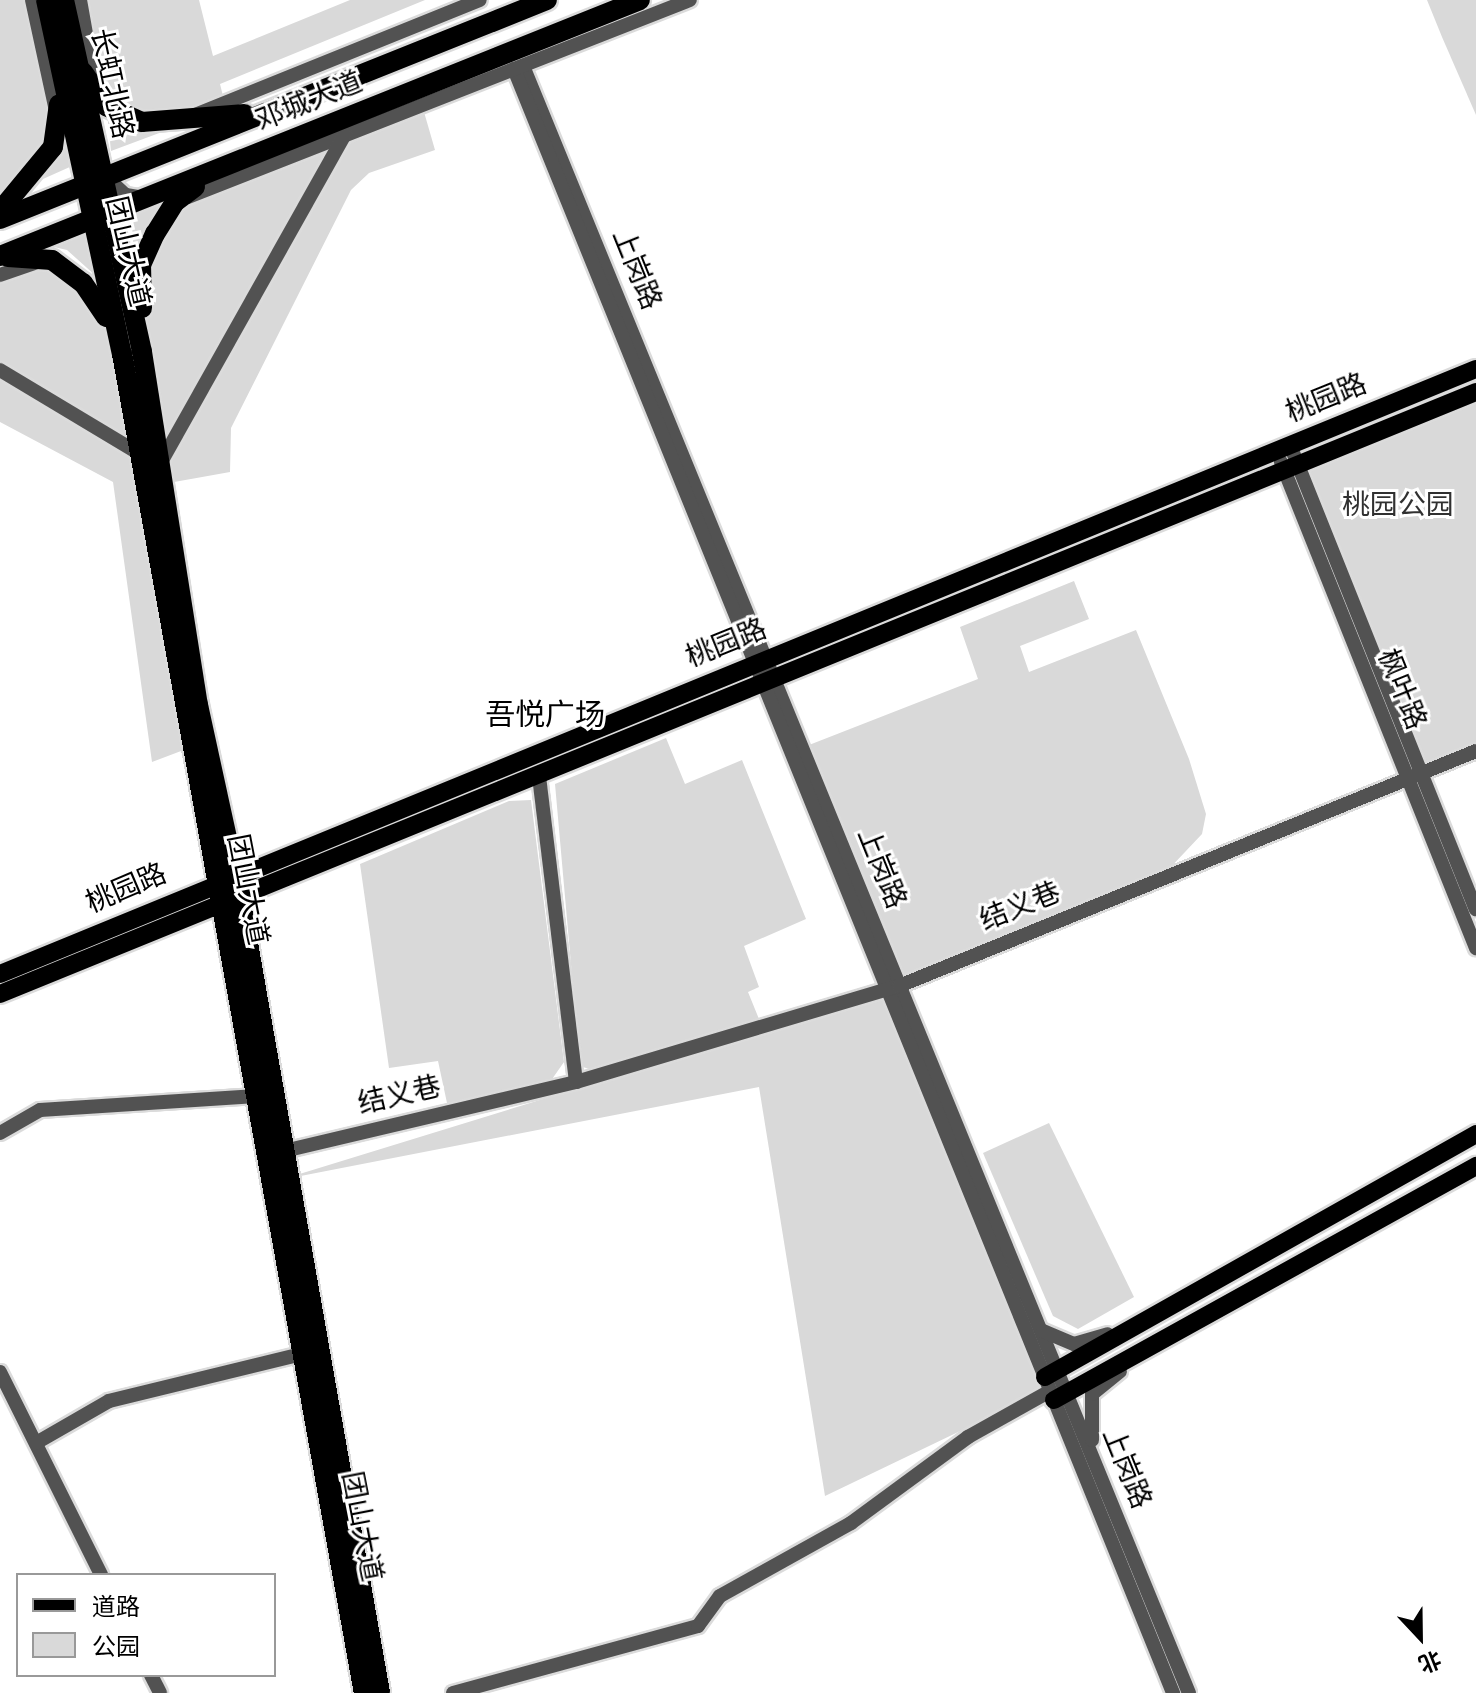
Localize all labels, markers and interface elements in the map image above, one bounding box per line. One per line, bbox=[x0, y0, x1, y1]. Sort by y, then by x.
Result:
street label: 长虹北路 bbox=[82, 26, 138, 142]
street label: 邓城大道 bbox=[252, 66, 368, 140]
street label: 团山大道 bbox=[97, 194, 155, 310]
street label: 上岗路 bbox=[604, 225, 666, 315]
street label: 桃园路 bbox=[1282, 369, 1372, 431]
park label: 桃园公园 bbox=[1342, 490, 1454, 524]
street label: 桃园路 bbox=[682, 614, 772, 676]
street label: 枫叶路 bbox=[1369, 645, 1431, 735]
district label: 吾悦广场 bbox=[485, 700, 605, 736]
street label: 上岗路 bbox=[849, 824, 911, 914]
street label: 团山大道 bbox=[219, 832, 273, 948]
street label: 桃园路 bbox=[82, 858, 172, 922]
street label: 结义巷 bbox=[976, 877, 1066, 939]
street label: 结义巷 bbox=[355, 1071, 445, 1123]
street label: 上岗路 bbox=[1094, 1424, 1156, 1514]
street label: 团山大道 bbox=[333, 1469, 387, 1585]
legend bbox=[16, 1573, 276, 1677]
text: 道路 bbox=[92, 1594, 140, 1624]
north arrow bbox=[1380, 1597, 1460, 1677]
text: 公园 bbox=[92, 1634, 140, 1664]
text: 北 bbox=[1414, 1643, 1444, 1676]

